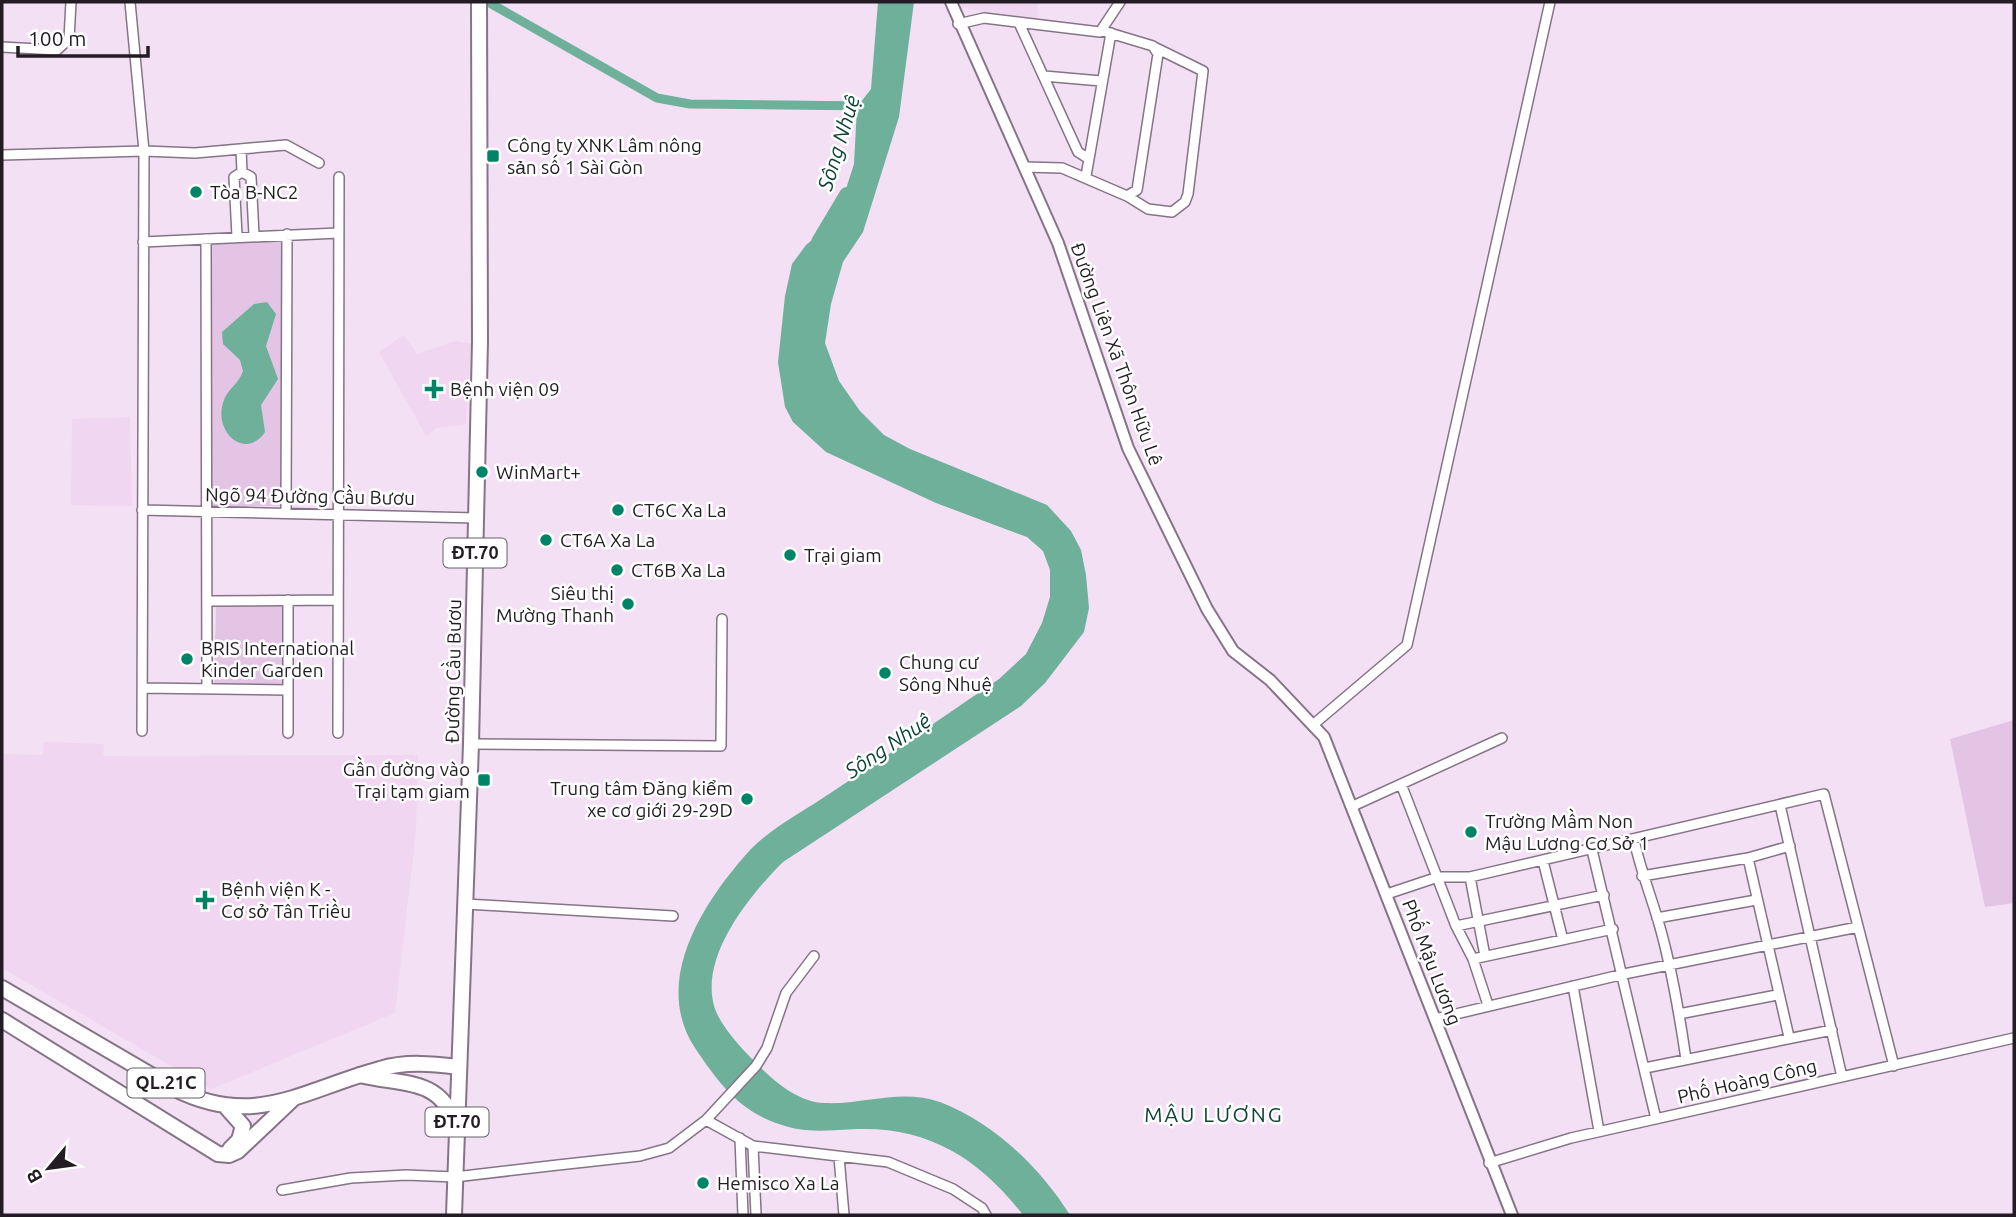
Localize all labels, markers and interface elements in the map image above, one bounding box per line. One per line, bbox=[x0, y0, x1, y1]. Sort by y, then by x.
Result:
scale bar bbox=[18, 14, 147, 58]
text: 100 m bbox=[28, 26, 86, 50]
water label: Sông Nhuệ bbox=[812, 92, 864, 194]
place label: Công ty XNK Lâm nông sản số 1 Sài Gòn bbox=[507, 134, 702, 178]
marker: Công ty XNK Lâm nông sản số 1 Sài Gòn bbox=[485, 148, 501, 164]
place label: Tòa B-NC2 bbox=[210, 181, 298, 203]
marker: Tòa B-NC2 bbox=[188, 184, 204, 200]
street label: Đường Liên Xã Thôn Hữu Lê bbox=[1066, 240, 1168, 468]
place label: Bệnh viện 09 bbox=[450, 378, 560, 400]
marker: Bệnh viện 09 bbox=[424, 379, 444, 399]
place label: WinMart+ bbox=[496, 461, 581, 483]
marker: WinMart+ bbox=[474, 464, 490, 480]
street label: Ngõ 94 Đường Cầu Bươu bbox=[205, 481, 415, 509]
place label: CT6C Xa La bbox=[632, 499, 726, 521]
marker: CT6C Xa La bbox=[610, 502, 626, 518]
place label: CT6A Xa La bbox=[560, 529, 655, 551]
marker: CT6A Xa La bbox=[538, 532, 554, 548]
road number: ĐT.70 bbox=[444, 538, 506, 568]
place label: Trại giam bbox=[804, 544, 882, 566]
marker: Trại giam bbox=[782, 547, 798, 563]
place label: CT6B Xa La bbox=[631, 559, 726, 581]
marker: CT6B Xa La bbox=[609, 562, 625, 578]
place label: Siêu thị Mường Thanh bbox=[496, 582, 614, 626]
marker: Siêu thị Mường Thanh bbox=[620, 596, 636, 612]
street label: Đường Cầu Bươu bbox=[439, 599, 465, 743]
place label: BRIS International Kinder Garden bbox=[201, 637, 354, 681]
marker: BRIS International Kinder Garden bbox=[179, 651, 195, 667]
place label: Chung cư Sông Nhuệ bbox=[899, 651, 992, 695]
marker: Chung cư Sông Nhuệ bbox=[877, 665, 893, 681]
water label: Sông Nhuệ bbox=[839, 708, 935, 783]
place label: Gần đường vào Trại tạm giam bbox=[343, 756, 470, 802]
marker: Gần đường vào Trại tạm giam bbox=[476, 772, 492, 788]
place label: Trung tâm Đăng kiểm xe cơ giới 29-29D bbox=[550, 777, 733, 821]
marker: Trung tâm Đăng kiểm xe cơ giới 29-29D bbox=[739, 791, 755, 807]
place label: Trường Mầm Non Mậu Lương Cơ Sở 1 bbox=[1485, 808, 1649, 854]
marker: Trường Mầm Non Mậu Lương Cơ Sở 1 bbox=[1463, 824, 1479, 840]
place label: Bệnh viện K - Cơ sở Tân Triều bbox=[221, 878, 351, 922]
marker: Bệnh viện K - Cơ sở Tân Triều bbox=[195, 890, 215, 910]
street label: Phố Mậu Lương bbox=[1398, 895, 1468, 1028]
street label: Phố Hoàng Công bbox=[1675, 1053, 1819, 1108]
road number: QL.21C bbox=[128, 1068, 204, 1098]
district label: MẬU LƯƠNG bbox=[1144, 1102, 1284, 1126]
road number: ĐT.70 bbox=[426, 1107, 489, 1136]
north arrow bbox=[14, 1133, 84, 1203]
text: B bbox=[21, 1165, 47, 1187]
place label: Hemisco Xa La bbox=[717, 1172, 839, 1194]
marker: Hemisco Xa La bbox=[695, 1175, 711, 1191]

